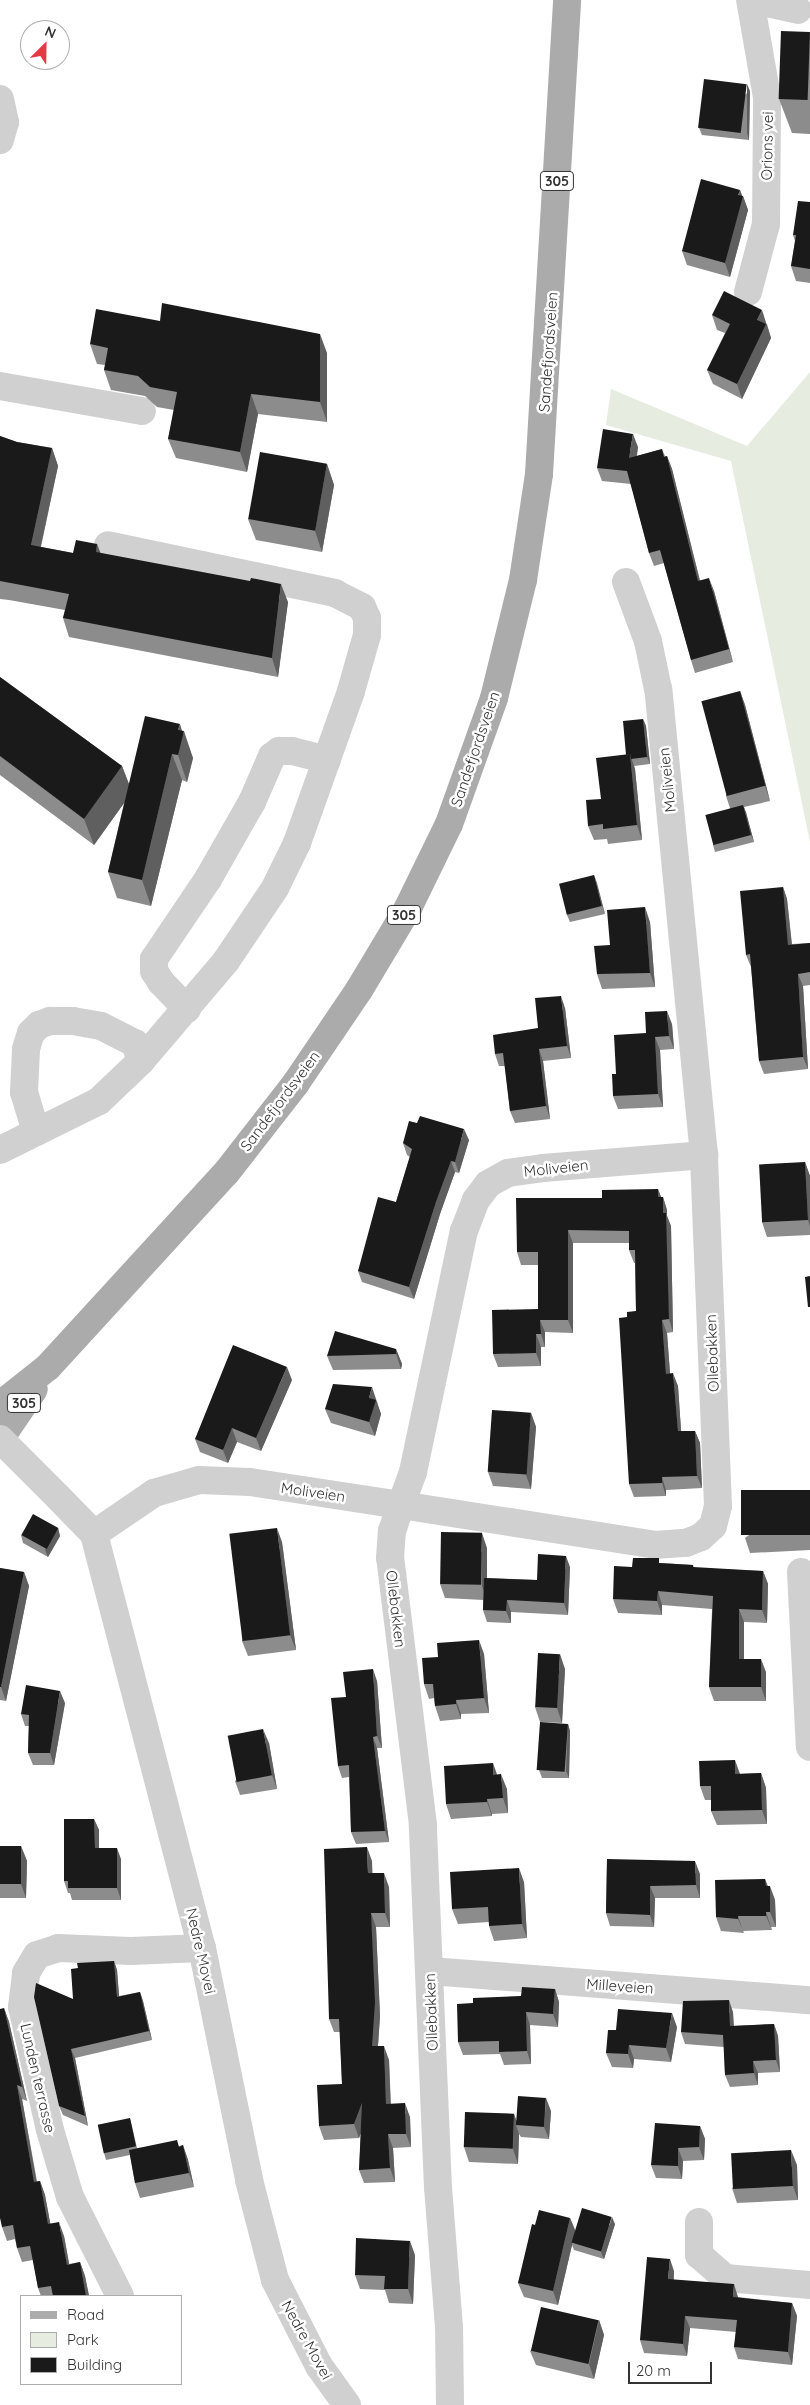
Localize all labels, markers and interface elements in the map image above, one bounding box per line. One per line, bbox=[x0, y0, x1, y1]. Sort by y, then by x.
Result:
north arrow bbox=[20, 20, 70, 70]
text: N bbox=[42, 22, 59, 42]
street label: Orions vei bbox=[757, 111, 777, 181]
road number: 305 bbox=[540, 170, 574, 192]
street label: Sandefjordsveien bbox=[535, 291, 561, 413]
street label: Sandefjordsveien bbox=[447, 689, 503, 809]
street label: Moliveien bbox=[655, 747, 679, 813]
road number: 305 bbox=[386, 904, 422, 926]
street label: Sandefjordsveien bbox=[237, 1047, 323, 1155]
street label: Moliveien bbox=[523, 1156, 589, 1180]
street label: Ollebakken bbox=[702, 1314, 722, 1392]
road number: 305 bbox=[6, 1392, 42, 1415]
street label: Moliveien bbox=[280, 1479, 346, 1505]
street label: Ollebakken bbox=[382, 1569, 410, 1649]
street label: Nedre Movei bbox=[182, 1906, 220, 1996]
street label: Ollebakken bbox=[421, 1973, 441, 2051]
street label: Milleveien bbox=[586, 1975, 654, 1997]
street label: Lunden terrasse bbox=[17, 2021, 59, 2135]
legend bbox=[20, 2295, 182, 2385]
street label: Nedre Movei bbox=[278, 2297, 336, 2383]
text: Road bbox=[67, 2305, 104, 2324]
text: Park bbox=[67, 2330, 99, 2349]
scale bar bbox=[630, 2352, 714, 2384]
text: Building bbox=[67, 2355, 122, 2374]
text: 20 m bbox=[636, 2361, 671, 2380]

